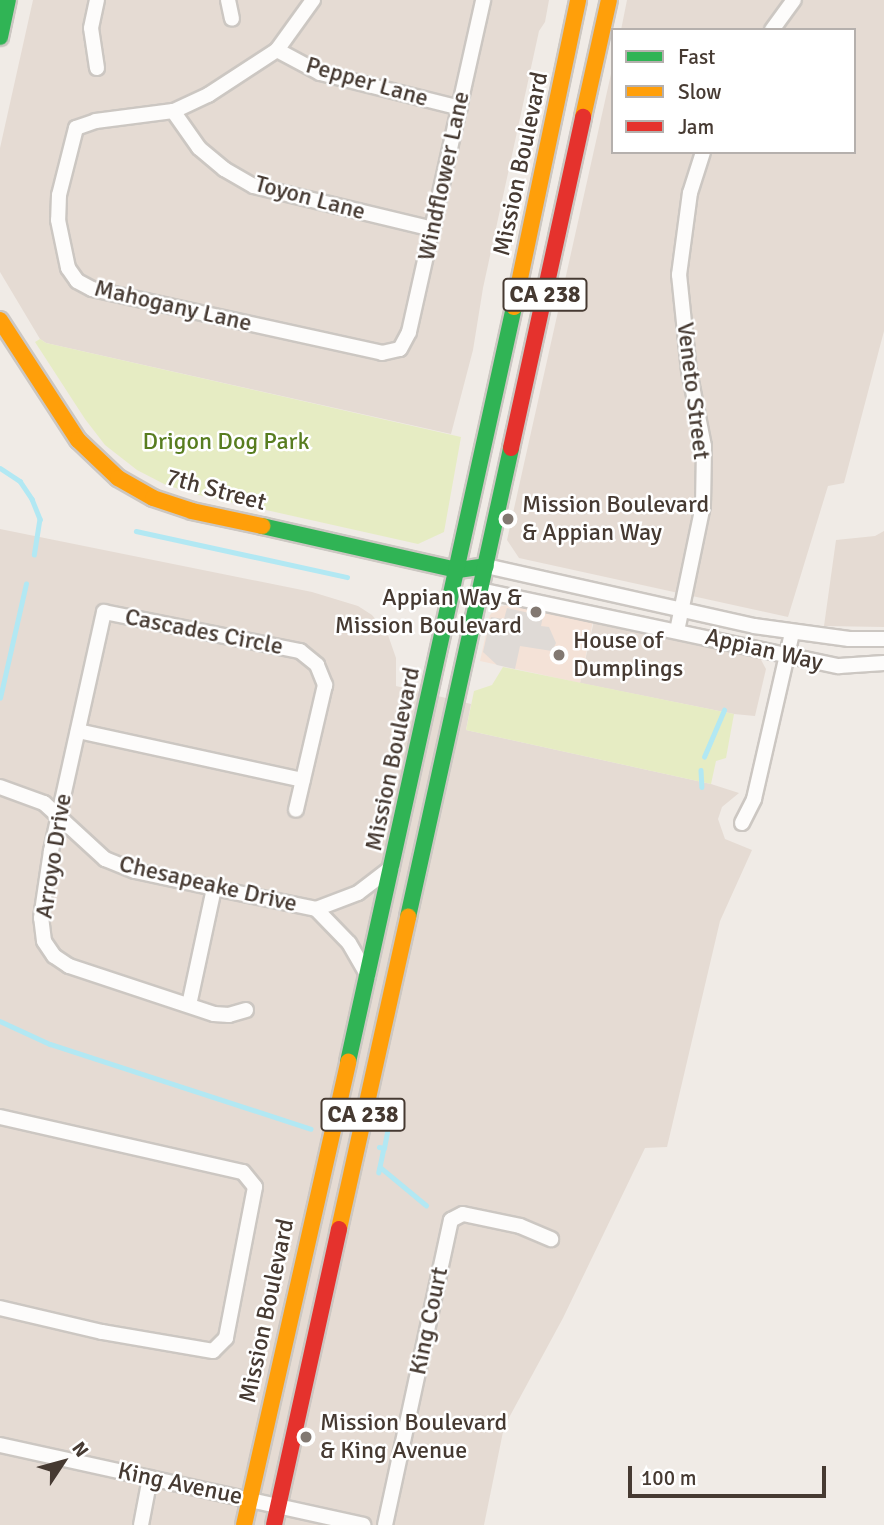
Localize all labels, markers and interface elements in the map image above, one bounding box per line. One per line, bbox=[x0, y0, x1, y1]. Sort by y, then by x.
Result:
legend bbox=[611, 28, 856, 154]
text: Fast bbox=[678, 44, 715, 70]
street label: Pepper Lane bbox=[302, 51, 432, 113]
street label: Mission Boulevard bbox=[487, 69, 555, 259]
text: Slow bbox=[678, 79, 722, 105]
street label: Windflower Lane bbox=[412, 89, 476, 263]
text: Jam bbox=[678, 114, 714, 140]
street label: Toyon Lane bbox=[252, 169, 368, 227]
street label: Mahogany Lane bbox=[91, 274, 255, 338]
road number: CA 238 bbox=[501, 276, 589, 314]
street label: Veneto Street bbox=[670, 321, 716, 461]
park label: Drigon Dog Park bbox=[143, 428, 309, 456]
street label: 7th Street bbox=[163, 463, 269, 517]
place label: Mission Boulevard & Appian Way bbox=[522, 491, 709, 547]
marker: Mission Boulevard & Appian Way bbox=[500, 511, 516, 527]
place label: Appian Way & Mission Boulevard bbox=[335, 584, 522, 640]
street label: Cascades Circle bbox=[123, 603, 285, 661]
marker: Appian Way & Mission Boulevard bbox=[528, 604, 544, 620]
street label: Appian Way bbox=[702, 622, 826, 678]
place label: House of Dumplings bbox=[573, 627, 683, 683]
marker: House of Dumplings bbox=[551, 647, 567, 663]
street label: Mission Boulevard bbox=[359, 664, 427, 854]
street label: Arroyo Drive bbox=[30, 791, 78, 921]
street label: Chesapeake Drive bbox=[116, 850, 300, 918]
road number: CA 238 bbox=[319, 1096, 407, 1134]
street label: Mission Boulevard bbox=[233, 1216, 301, 1406]
street label: King Court bbox=[404, 1264, 454, 1378]
place label: Mission Boulevard & King Avenue bbox=[320, 1409, 507, 1465]
north arrow bbox=[28, 1427, 98, 1497]
marker: Mission Boulevard & King Avenue bbox=[298, 1429, 314, 1445]
text: N bbox=[66, 1437, 94, 1462]
scale bar bbox=[632, 1452, 830, 1496]
street label: King Avenue bbox=[115, 1457, 245, 1511]
text: 100 m bbox=[641, 1465, 696, 1491]

